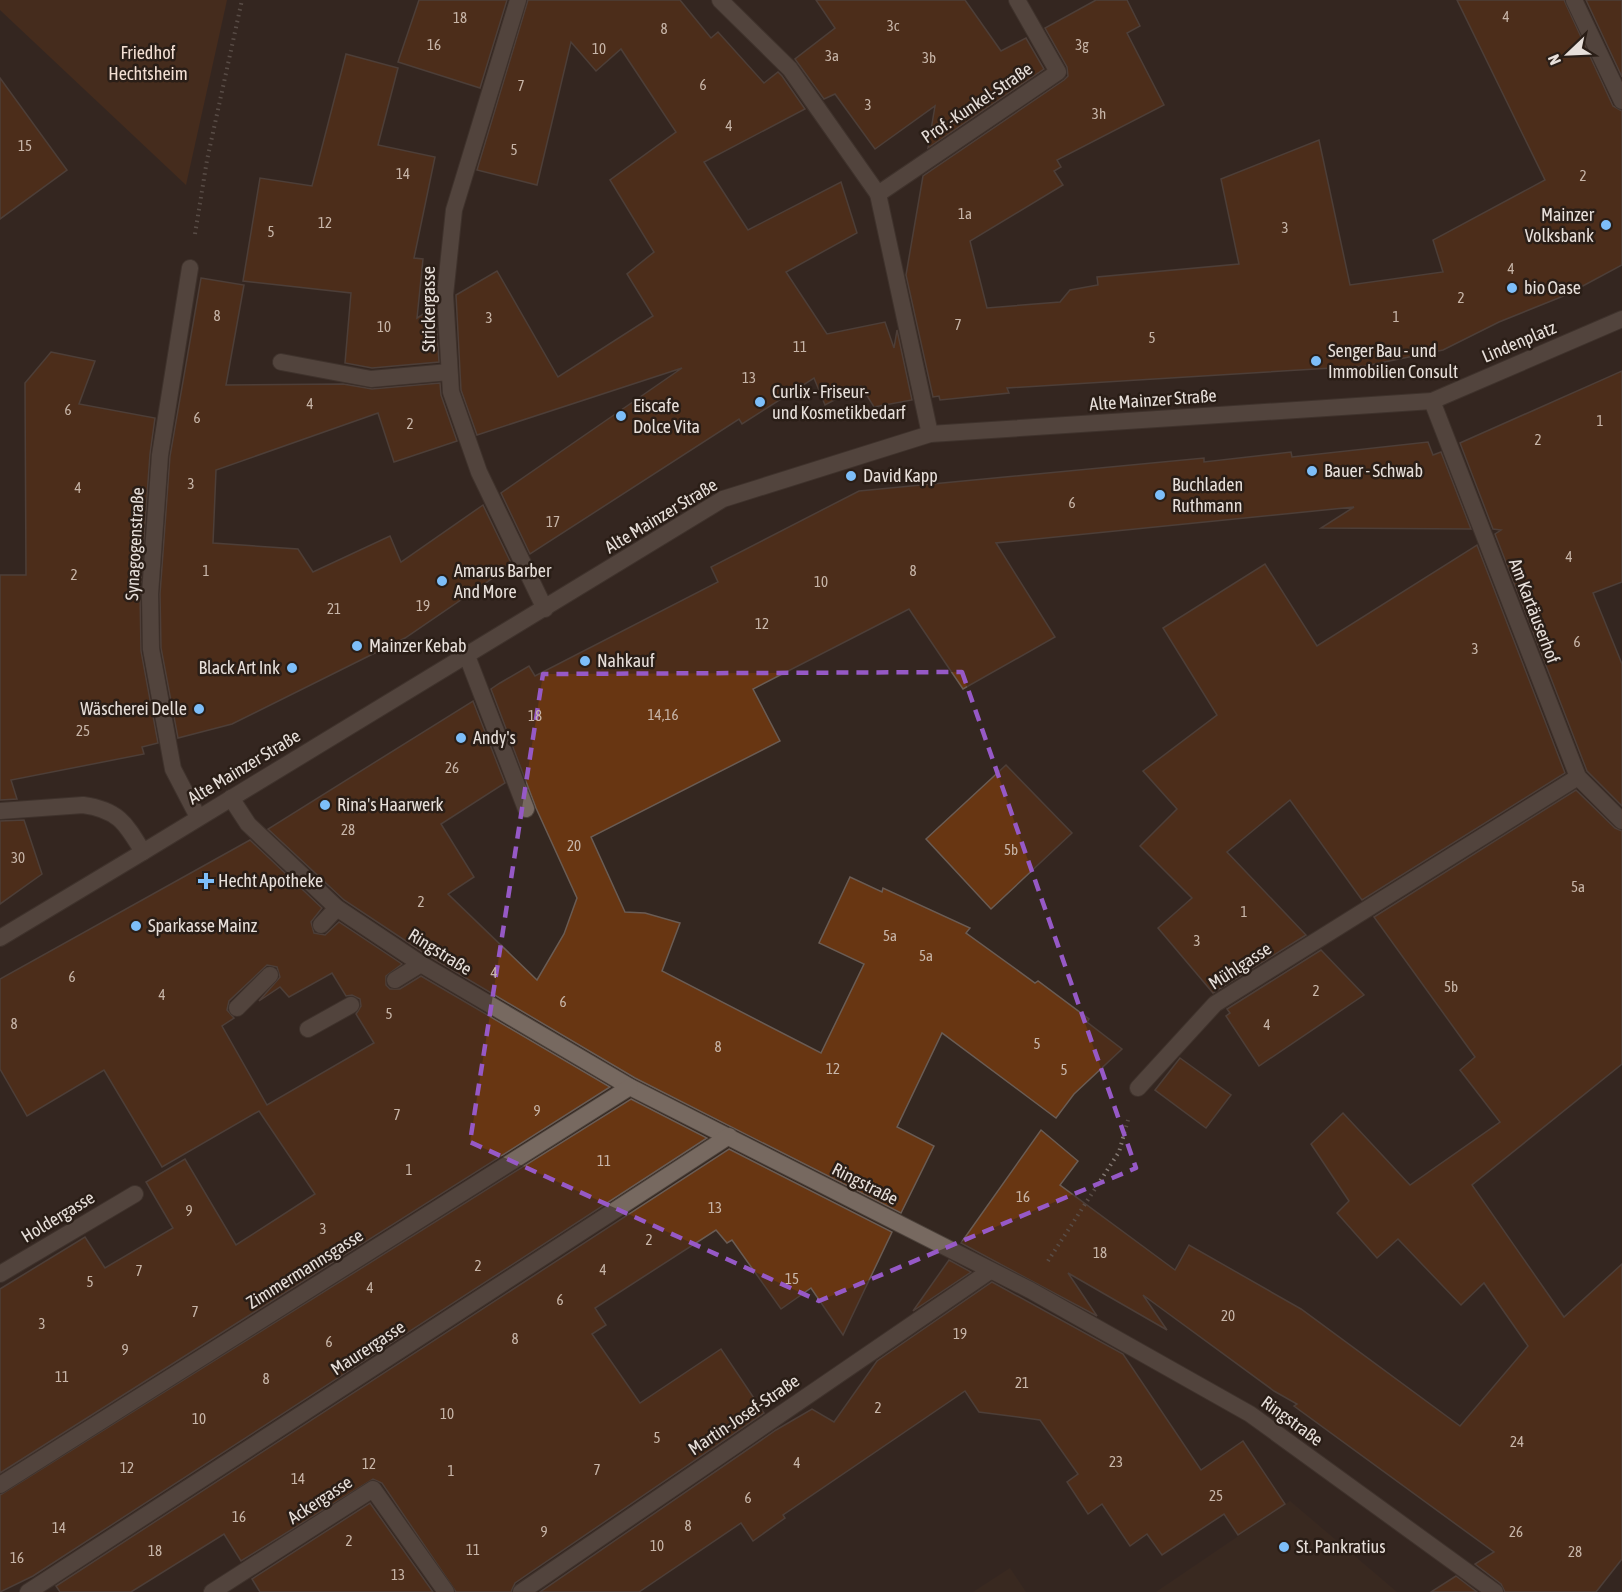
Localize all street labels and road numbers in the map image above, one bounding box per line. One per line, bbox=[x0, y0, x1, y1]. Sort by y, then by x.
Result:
street label: Prof.-Kunkel-Straße bbox=[917, 58, 1036, 147]
street label: Strickergasse bbox=[418, 266, 439, 352]
street label: Lindenplatz bbox=[1479, 316, 1560, 367]
street label: Alte Mainzer Straße bbox=[1089, 385, 1217, 414]
street label: Alte Mainzer Straße bbox=[601, 474, 721, 557]
street label: Synagogenstraße bbox=[121, 487, 148, 601]
street label: Am Kartäuserhof bbox=[1505, 555, 1564, 666]
street label: Alte Mainzer Straße bbox=[184, 725, 304, 808]
street label: Ringstraße bbox=[405, 924, 476, 979]
street label: Mühlgasse bbox=[1204, 938, 1275, 994]
street label: Ringstraße bbox=[829, 1158, 902, 1209]
street label: Holdergasse bbox=[17, 1187, 98, 1247]
street label: Zimmermannsgasse bbox=[243, 1224, 367, 1313]
street label: Maurergasse bbox=[327, 1316, 409, 1379]
street label: Martin-Josef-Straße bbox=[684, 1370, 803, 1459]
street label: Ringstraße bbox=[1257, 1391, 1327, 1450]
street label: Ackergasse bbox=[284, 1471, 356, 1528]

